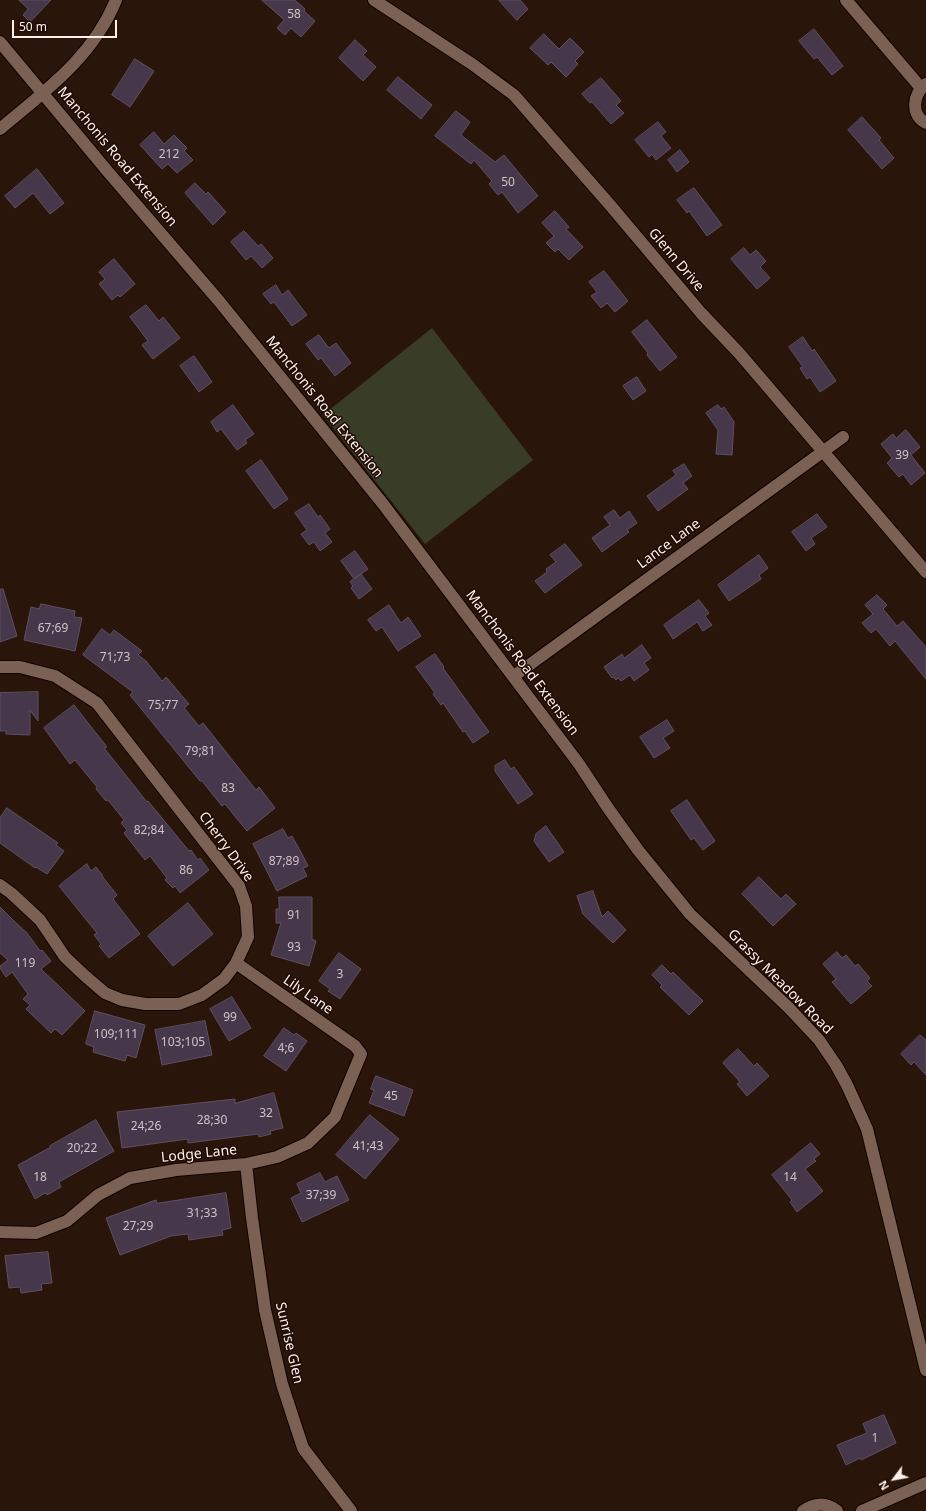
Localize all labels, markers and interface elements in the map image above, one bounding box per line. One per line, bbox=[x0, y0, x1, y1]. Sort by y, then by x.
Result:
house number: 58 bbox=[287, 8, 301, 22]
scale bar bbox=[14, 12, 119, 38]
text: 50 m bbox=[19, 18, 47, 35]
street label: Manchonis Road Extension bbox=[54, 84, 180, 230]
house number: 212 bbox=[159, 148, 179, 162]
house number: 50 bbox=[501, 176, 515, 190]
street label: Glenn Drive bbox=[645, 225, 707, 295]
street label: Manchonis Road Extension bbox=[262, 333, 386, 481]
house number: 39 bbox=[895, 449, 909, 463]
street label: Lance Lane bbox=[634, 516, 704, 572]
street label: Manchonis Road Extension bbox=[462, 587, 582, 739]
house number: 67;69 bbox=[38, 622, 68, 636]
house number: 71;73 bbox=[100, 651, 130, 665]
house number: 75;77 bbox=[148, 699, 178, 713]
house number: 79;81 bbox=[185, 745, 215, 759]
house number: 83 bbox=[221, 782, 235, 796]
street label: Cherry Drive bbox=[195, 809, 257, 885]
house number: 82;84 bbox=[134, 824, 164, 838]
house number: 87;89 bbox=[269, 855, 299, 869]
house number: 86 bbox=[179, 864, 193, 878]
house number: 91 bbox=[287, 909, 301, 923]
street label: Grassy Meadow Road bbox=[724, 926, 836, 1038]
house number: 93 bbox=[287, 941, 301, 955]
house number: 119 bbox=[15, 957, 35, 971]
house number: 3 bbox=[337, 968, 343, 982]
street label: Lily Lane bbox=[280, 972, 336, 1018]
house number: 99 bbox=[223, 1011, 237, 1025]
house number: 109;111 bbox=[94, 1028, 138, 1042]
house number: 103;105 bbox=[161, 1036, 205, 1050]
house number: 4;6 bbox=[278, 1042, 294, 1056]
house number: 45 bbox=[384, 1090, 398, 1104]
house number: 32 bbox=[259, 1107, 273, 1121]
house number: 28;30 bbox=[197, 1114, 227, 1128]
house number: 24;26 bbox=[131, 1120, 161, 1134]
house number: 41;43 bbox=[353, 1140, 383, 1154]
house number: 20;22 bbox=[67, 1142, 97, 1156]
street label: Lodge Lane bbox=[160, 1142, 238, 1166]
house number: 18 bbox=[33, 1171, 47, 1185]
house number: 14 bbox=[783, 1171, 797, 1185]
house number: 37;39 bbox=[306, 1189, 336, 1203]
house number: 31;33 bbox=[187, 1207, 217, 1221]
house number: 27;29 bbox=[123, 1220, 153, 1234]
street label: Sunrise Glen bbox=[271, 1301, 307, 1385]
house number: 1 bbox=[872, 1432, 878, 1446]
north arrow bbox=[874, 1459, 914, 1499]
text: N bbox=[875, 1478, 892, 1493]

